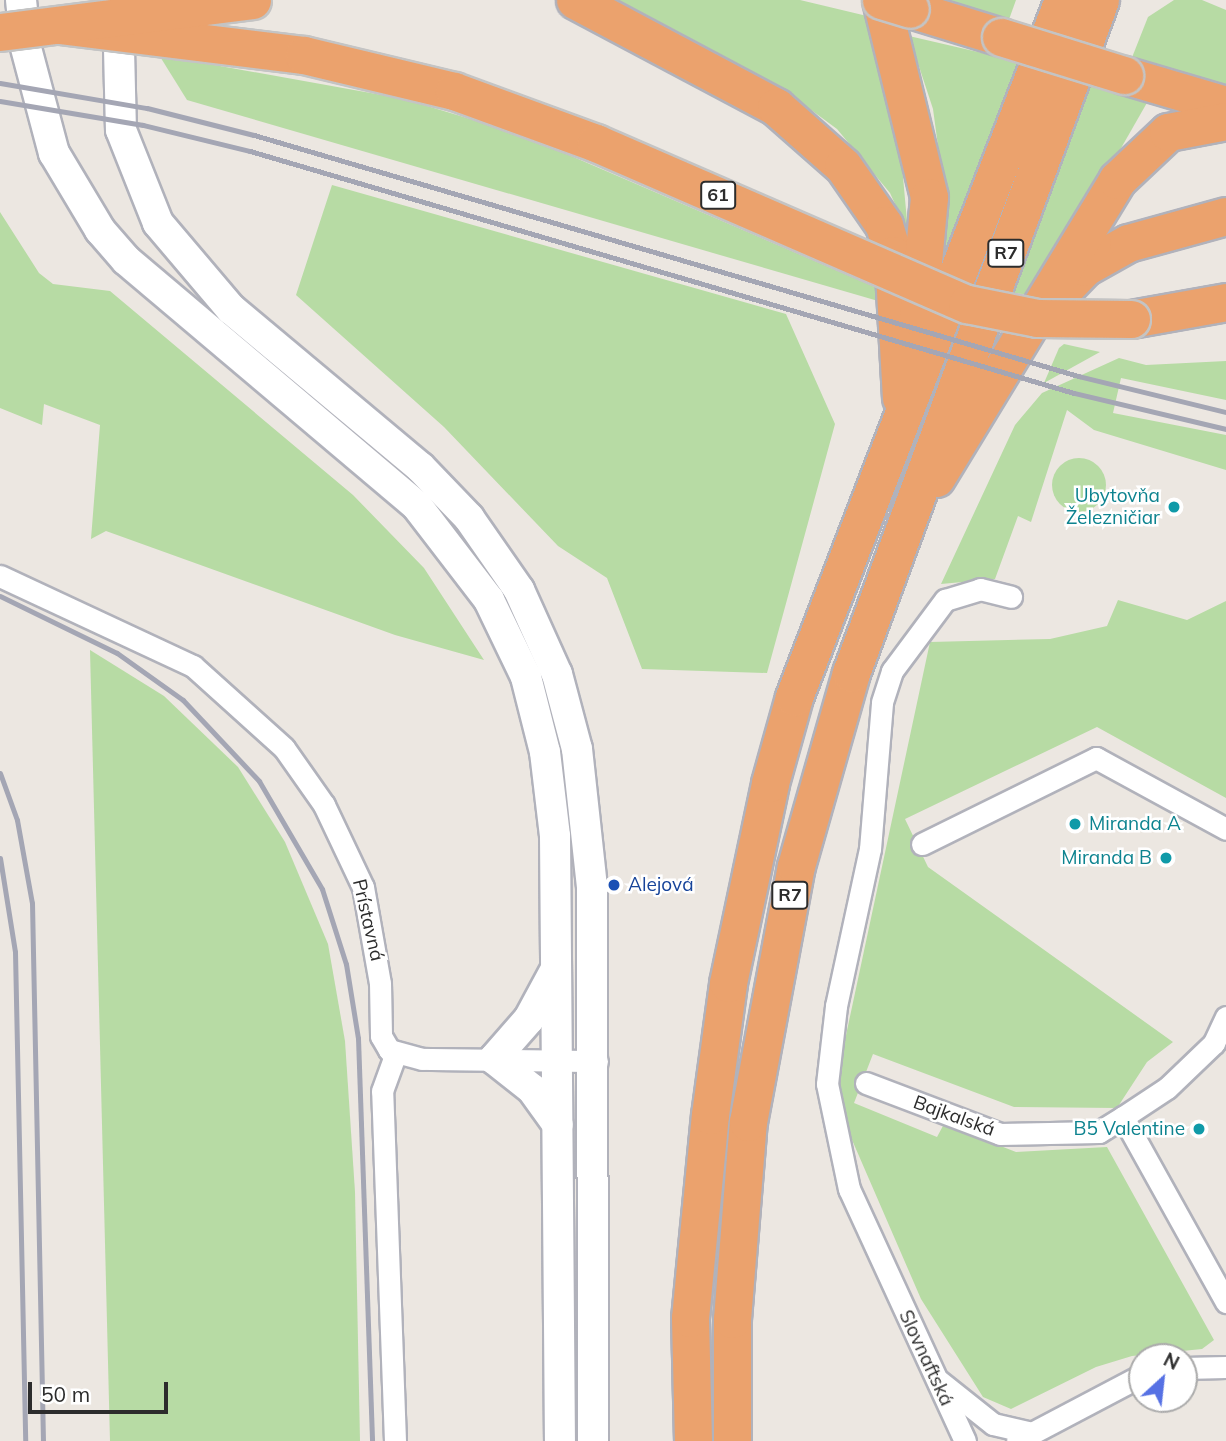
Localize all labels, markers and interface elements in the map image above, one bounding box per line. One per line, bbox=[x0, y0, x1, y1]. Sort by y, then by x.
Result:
road number: 61 bbox=[699, 180, 737, 210]
road number: R7 bbox=[987, 239, 1025, 268]
place label: Ubytovňa Železničiar bbox=[1066, 485, 1160, 529]
marker: Ubytovňa Železničiar bbox=[1166, 499, 1182, 515]
place label: Miranda A bbox=[1089, 813, 1181, 835]
marker: Miranda A bbox=[1067, 816, 1083, 832]
place label: Miranda B bbox=[1061, 847, 1152, 869]
marker: Miranda B bbox=[1158, 850, 1174, 866]
place label: Alejová bbox=[628, 874, 694, 896]
street label: Prístavná bbox=[347, 877, 389, 963]
marker: Alejová bbox=[606, 877, 622, 893]
road number: R7 bbox=[771, 880, 809, 910]
street label: Bajkalská bbox=[910, 1091, 998, 1141]
place label: B5 Valentine bbox=[1074, 1118, 1185, 1140]
marker: B5 Valentine bbox=[1191, 1121, 1207, 1137]
street label: Slovnaftská bbox=[894, 1307, 958, 1409]
north arrow bbox=[1128, 1343, 1198, 1413]
text: N bbox=[1160, 1347, 1183, 1375]
scale bar bbox=[32, 1368, 172, 1412]
text: 50 m bbox=[41, 1381, 90, 1407]

